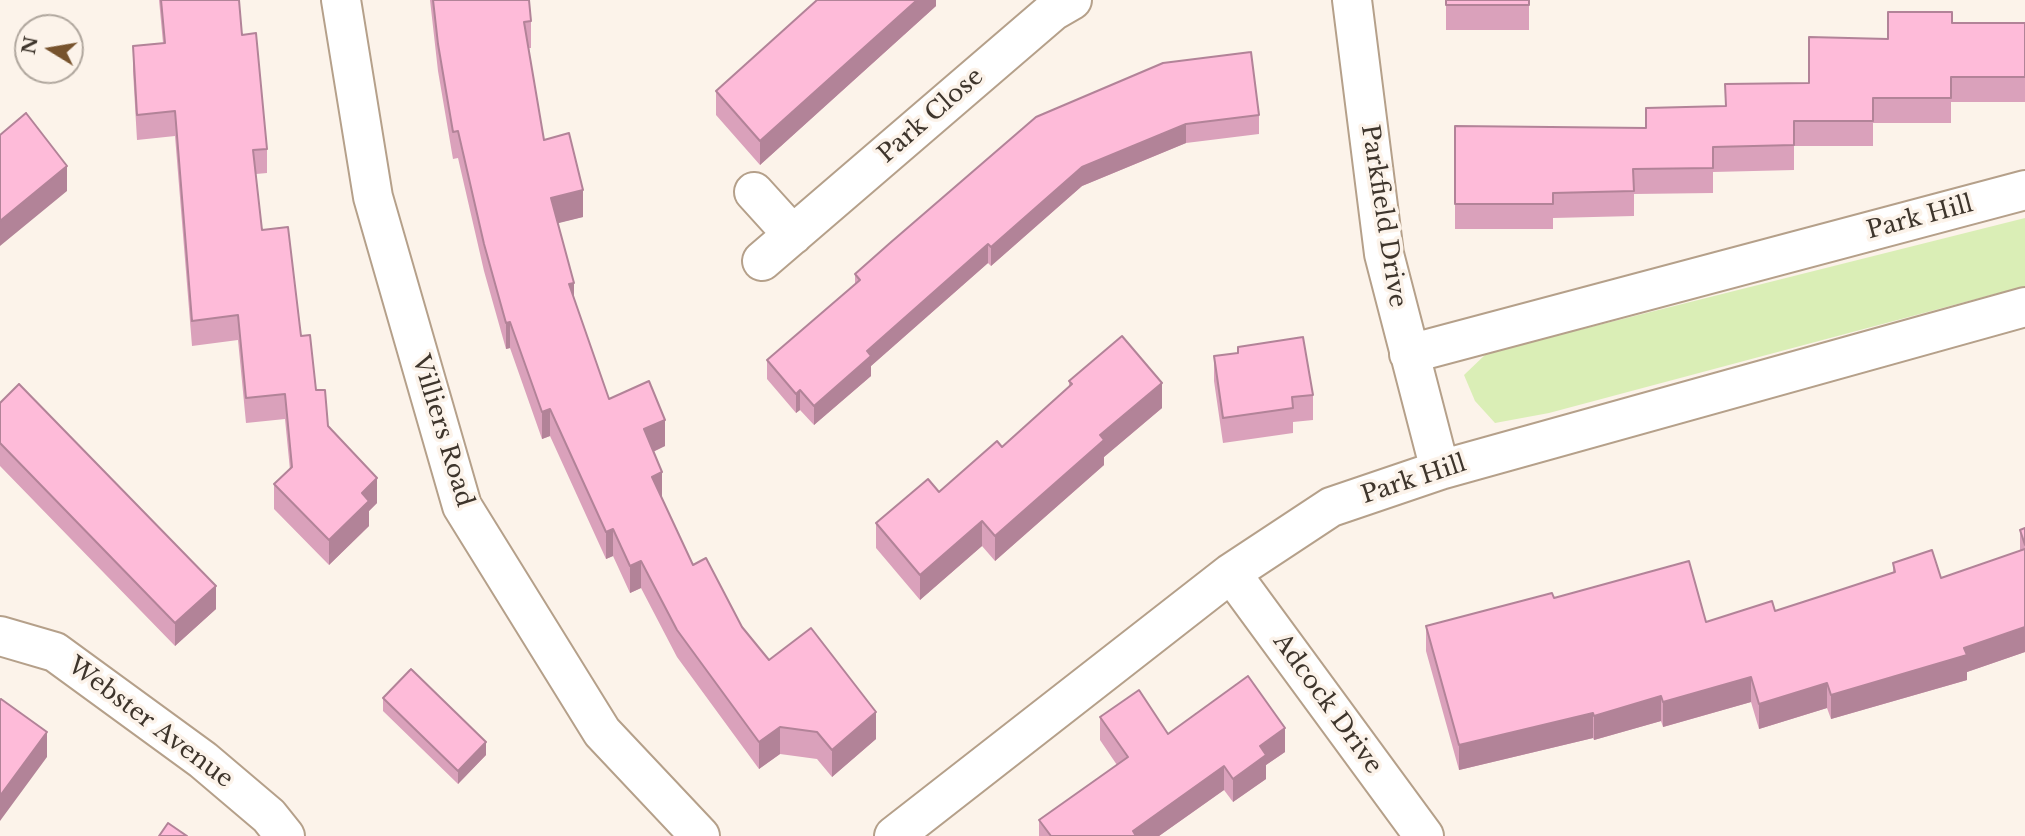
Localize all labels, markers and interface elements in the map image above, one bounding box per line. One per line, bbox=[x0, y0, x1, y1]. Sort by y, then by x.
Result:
north arrow bbox=[14, 14, 84, 84]
text: N bbox=[17, 34, 43, 56]
street label: Park Close bbox=[872, 62, 990, 170]
street label: Parkfield Drive bbox=[1354, 123, 1412, 309]
street label: Park Hill bbox=[1864, 190, 1976, 246]
street label: Villiers Road bbox=[405, 352, 479, 510]
street label: Park Hill bbox=[1358, 450, 1470, 510]
street label: Adcock Drive bbox=[1267, 628, 1387, 780]
street label: Webster Avenue bbox=[62, 652, 238, 794]

